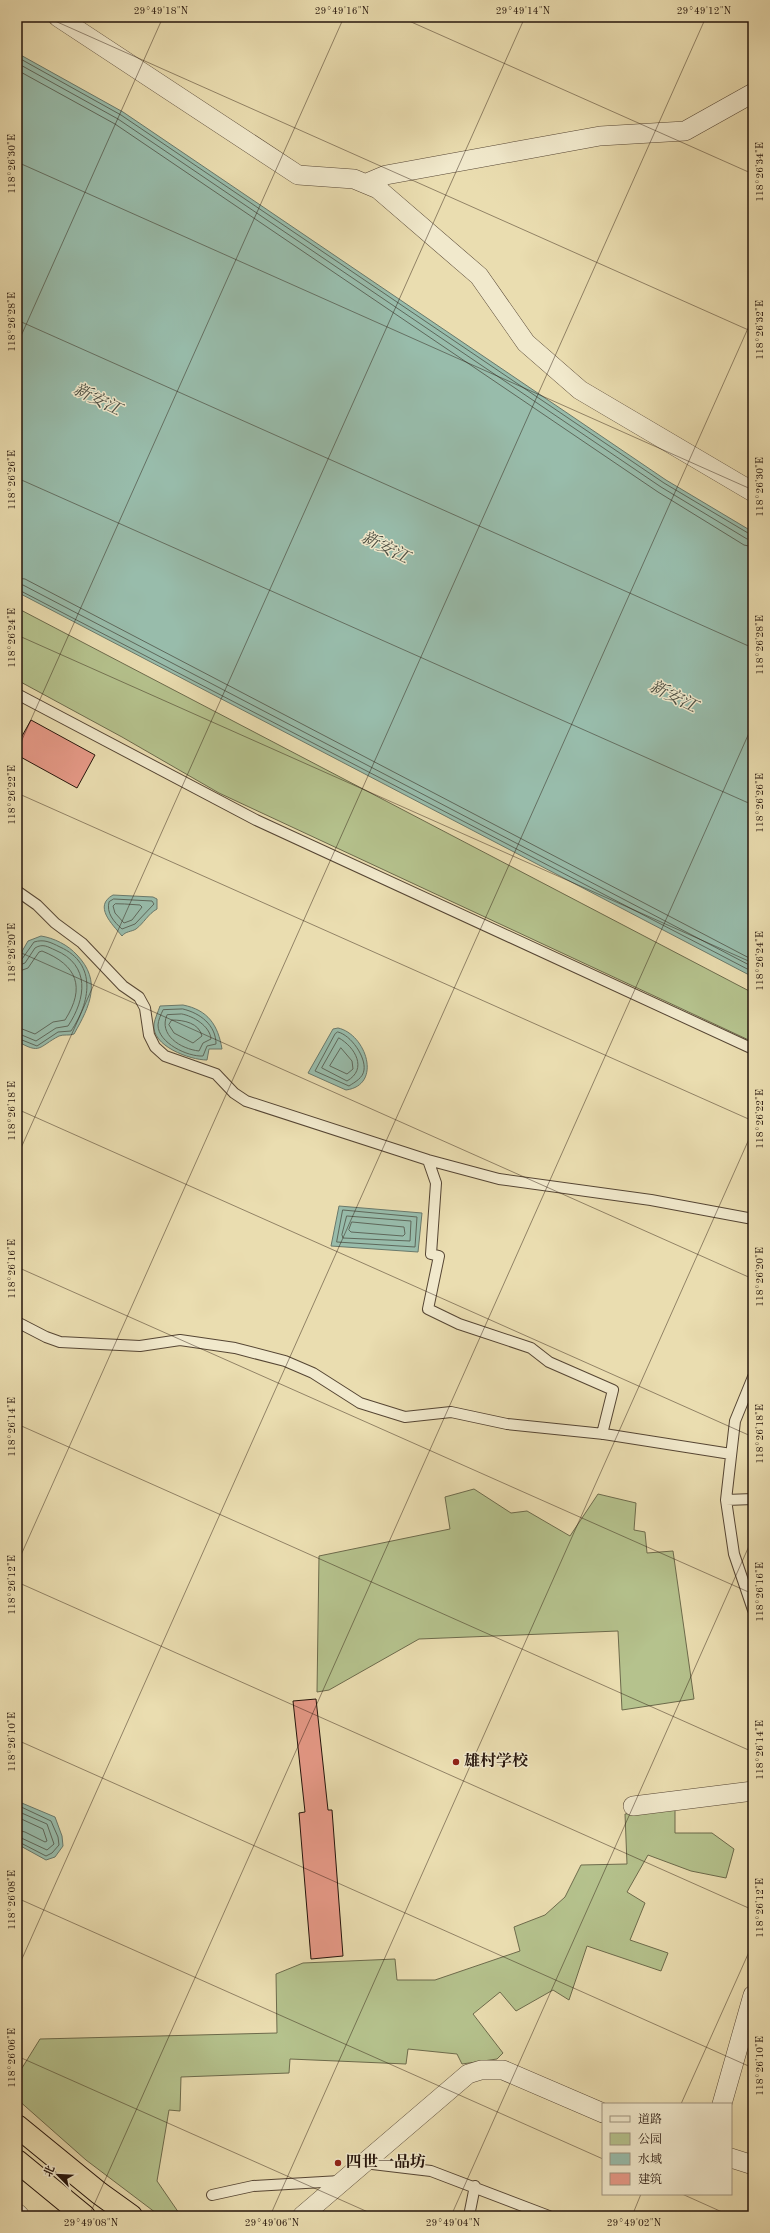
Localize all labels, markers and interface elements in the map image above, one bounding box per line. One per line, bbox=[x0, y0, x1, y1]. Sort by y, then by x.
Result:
text: 29°49'18"N bbox=[134, 6, 189, 16]
text: 29°49'16"N bbox=[315, 6, 370, 16]
text: 29°49'14"N bbox=[496, 6, 551, 16]
text: 29°49'12"N bbox=[677, 6, 732, 16]
text: 118°26'30"E bbox=[7, 134, 17, 194]
text: 118°26'34"E bbox=[755, 142, 765, 202]
text: 118°26'28"E bbox=[7, 292, 17, 352]
text: 118°26'32"E bbox=[755, 300, 765, 360]
water label: 新安江 bbox=[70, 379, 127, 421]
text: 118°26'26"E bbox=[7, 450, 17, 510]
text: 118°26'30"E bbox=[755, 457, 765, 517]
water label: 新安江 bbox=[358, 527, 415, 569]
text: 118°26'24"E bbox=[7, 608, 17, 668]
text: 118°26'28"E bbox=[755, 615, 765, 675]
water label: 新安江 bbox=[646, 676, 703, 718]
text: 118°26'22"E bbox=[7, 765, 17, 825]
text: 118°26'26"E bbox=[755, 773, 765, 833]
text: 118°26'20"E bbox=[7, 923, 17, 983]
text: 118°26'24"E bbox=[755, 931, 765, 991]
text: 118°26'18"E bbox=[7, 1081, 17, 1141]
text: 118°26'22"E bbox=[755, 1089, 765, 1149]
text: 118°26'16"E bbox=[7, 1239, 17, 1299]
text: 118°26'20"E bbox=[755, 1247, 765, 1307]
text: 118°26'14"E bbox=[7, 1397, 17, 1457]
text: 118°26'18"E bbox=[755, 1404, 765, 1464]
text: 118°26'12"E bbox=[7, 1555, 17, 1615]
text: 118°26'16"E bbox=[755, 1562, 765, 1622]
text: 118°26'10"E bbox=[7, 1712, 17, 1772]
text: 118°26'14"E bbox=[755, 1720, 765, 1780]
place label: 雄村学校 bbox=[464, 1752, 528, 1770]
marker: 雄村学校 bbox=[451, 1757, 461, 1767]
text: 118°26'08"E bbox=[7, 1870, 17, 1930]
text: 118°26'12"E bbox=[755, 1878, 765, 1938]
text: 118°26'06"E bbox=[7, 2028, 17, 2088]
text: 118°26'10"E bbox=[755, 2036, 765, 2096]
legend bbox=[602, 2103, 732, 2195]
text: 道路 bbox=[638, 2112, 662, 2126]
text: 公园 bbox=[638, 2133, 662, 2146]
text: 水域 bbox=[638, 2152, 662, 2166]
place label: 四世一品坊 bbox=[346, 2153, 426, 2171]
north arrow bbox=[38, 2155, 78, 2195]
marker: 四世一品坊 bbox=[333, 2158, 343, 2168]
text: 北 bbox=[42, 2164, 57, 2179]
text: 建筑 bbox=[638, 2172, 662, 2186]
text: 29°49'08"N bbox=[64, 2218, 119, 2228]
text: 29°49'06"N bbox=[245, 2218, 300, 2228]
text: 29°49'04"N bbox=[426, 2218, 481, 2228]
text: 29°49'02"N bbox=[607, 2218, 662, 2228]

